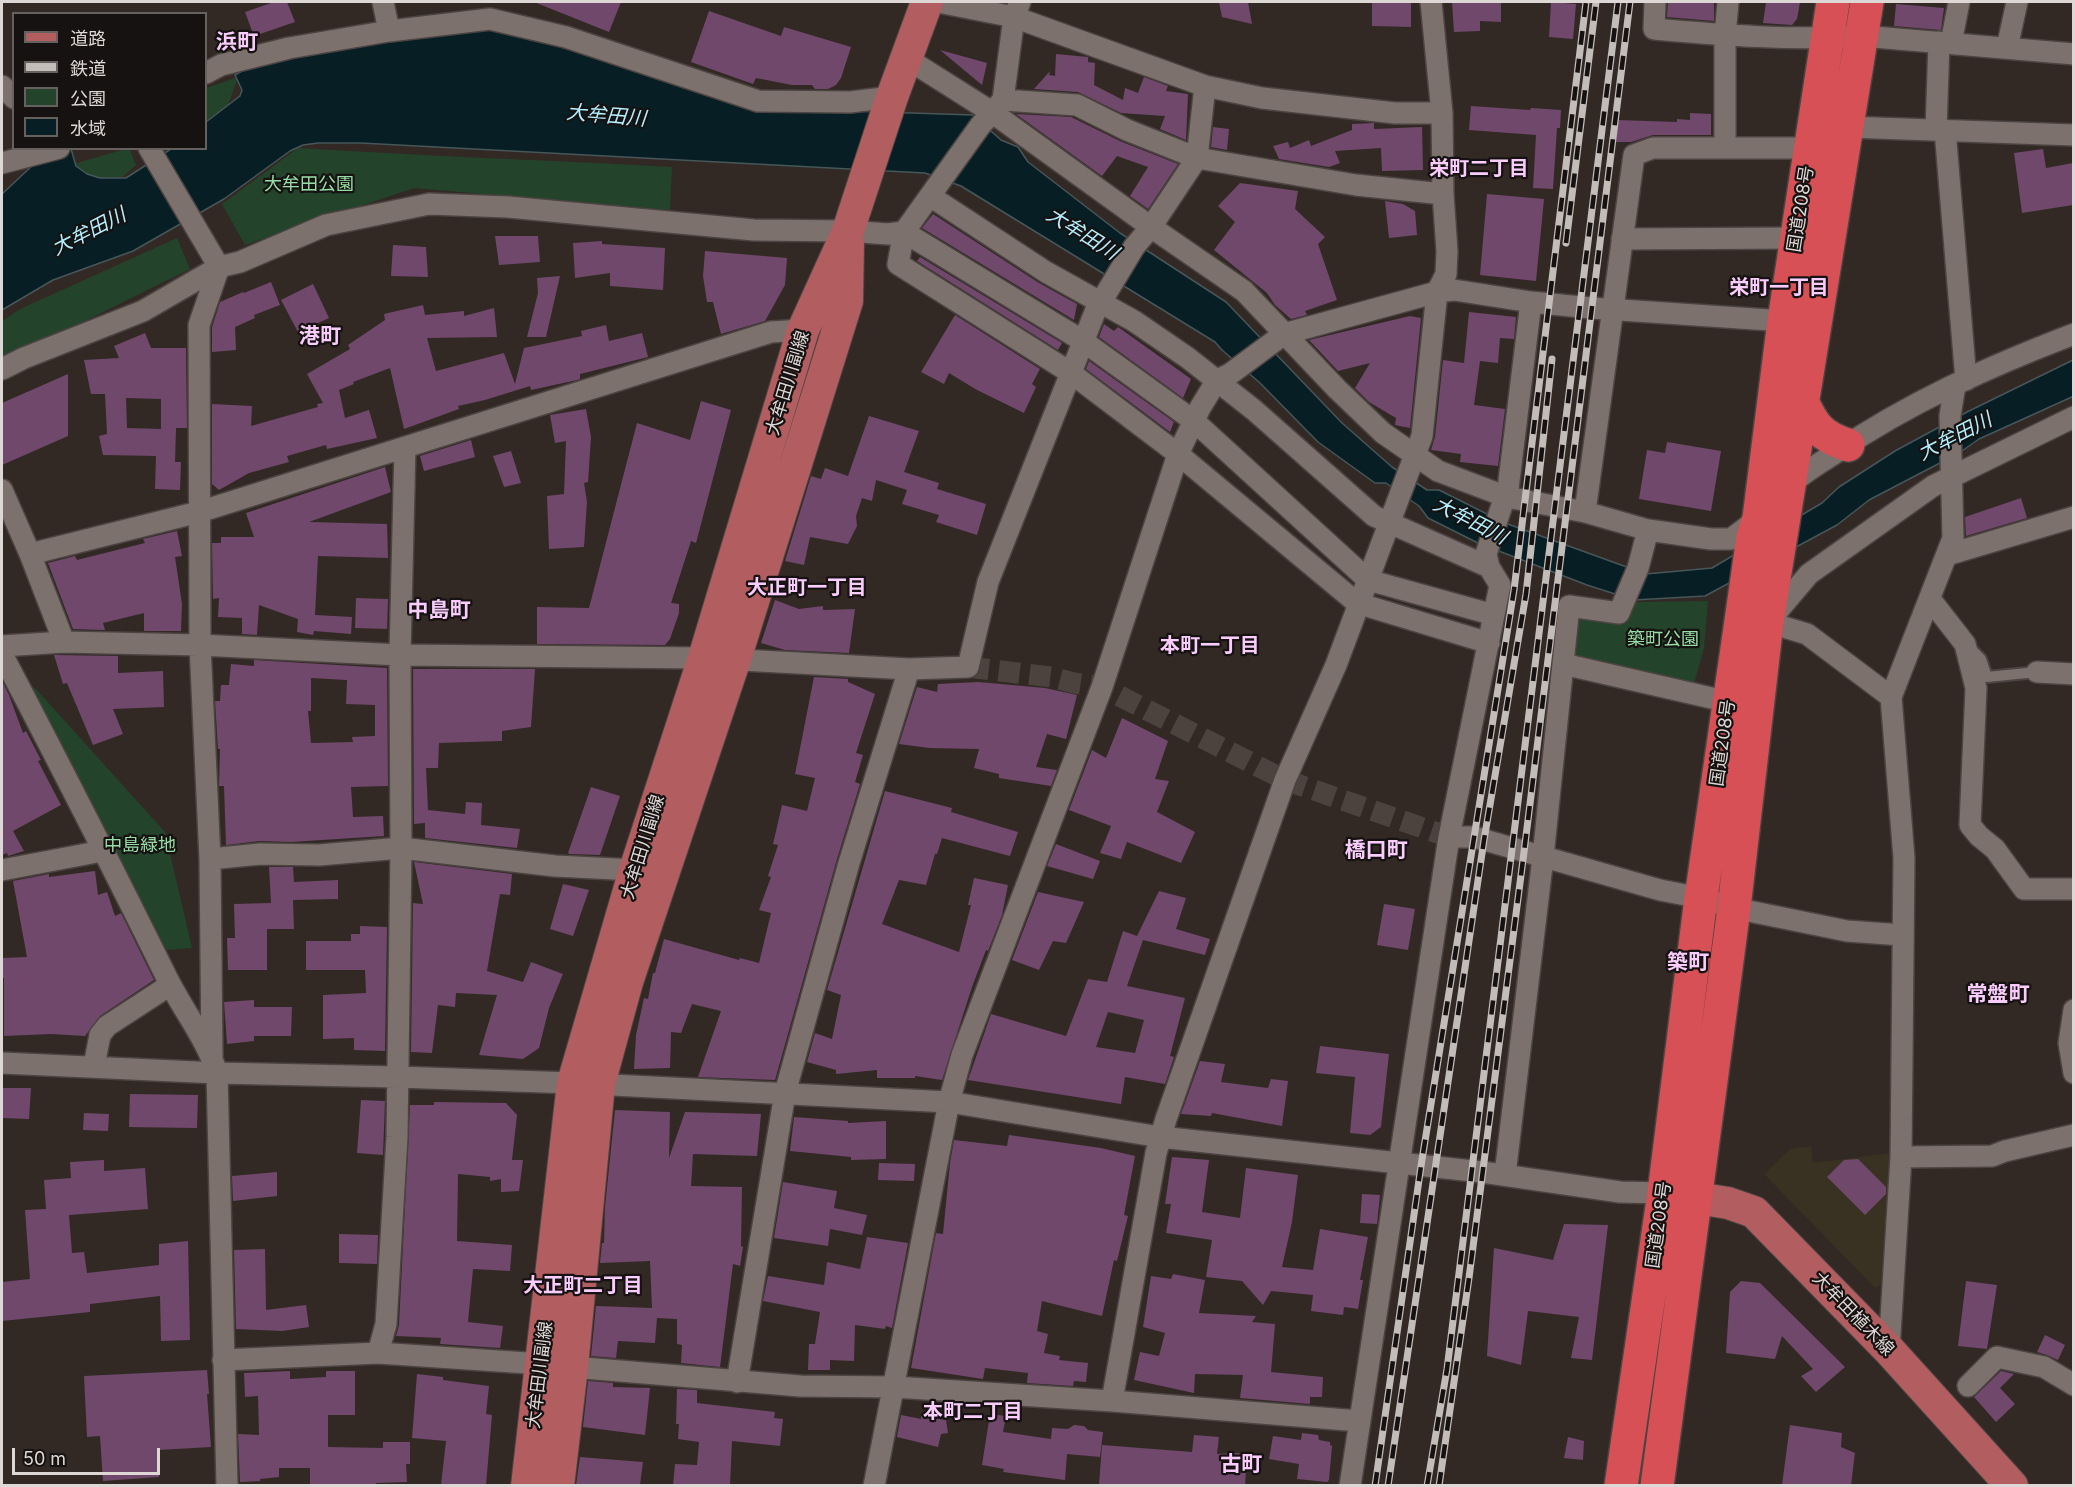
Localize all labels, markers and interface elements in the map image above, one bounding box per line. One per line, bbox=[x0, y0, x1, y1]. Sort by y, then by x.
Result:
legend bbox=[12, 12, 207, 150]
text: 道路 bbox=[70, 28, 106, 49]
district label: 浜町 bbox=[216, 30, 258, 56]
text: 鉄道 bbox=[70, 58, 106, 79]
text: 公園 bbox=[70, 88, 106, 109]
water label: 大牟田川 bbox=[565, 101, 647, 131]
text: 水域 bbox=[70, 118, 106, 139]
district label: 栄町二丁目 bbox=[1429, 157, 1529, 181]
street label: 国道208号 bbox=[1783, 164, 1819, 254]
park label: 大牟田公園 bbox=[264, 174, 354, 196]
water label: 大牟田川 bbox=[48, 203, 130, 261]
water label: 大牟田川 bbox=[1042, 203, 1122, 265]
district label: 栄町一丁目 bbox=[1729, 276, 1829, 300]
district label: 港町 bbox=[299, 324, 341, 350]
street label: 大牟田川副線 bbox=[762, 328, 814, 438]
water label: 大牟田川 bbox=[1914, 408, 1996, 466]
water label: 大牟田川 bbox=[1429, 492, 1511, 550]
district label: 大正町一丁目 bbox=[747, 576, 867, 600]
district label: 中島町 bbox=[408, 598, 470, 624]
park label: 築町公園 bbox=[1627, 629, 1699, 651]
district label: 本町一丁目 bbox=[1160, 634, 1260, 658]
street label: 国道208号 bbox=[1706, 698, 1740, 788]
street label: 大牟田川副線 bbox=[617, 792, 669, 902]
park label: 中島緑地 bbox=[104, 835, 176, 857]
district label: 橋口町 bbox=[1345, 838, 1407, 864]
district label: 築町 bbox=[1667, 950, 1709, 976]
district label: 常盤町 bbox=[1967, 982, 2029, 1008]
street label: 国道208号 bbox=[1642, 1180, 1676, 1270]
street label: 大牟田植木線 bbox=[1808, 1268, 1898, 1360]
district label: 大正町二丁目 bbox=[523, 1274, 643, 1298]
street label: 大牟田川副線 bbox=[523, 1320, 557, 1430]
district label: 本町二丁目 bbox=[923, 1400, 1023, 1424]
scale bar bbox=[15, 1436, 164, 1474]
text: 50 m bbox=[23, 1448, 66, 1469]
district label: 古町 bbox=[1220, 1452, 1262, 1478]

